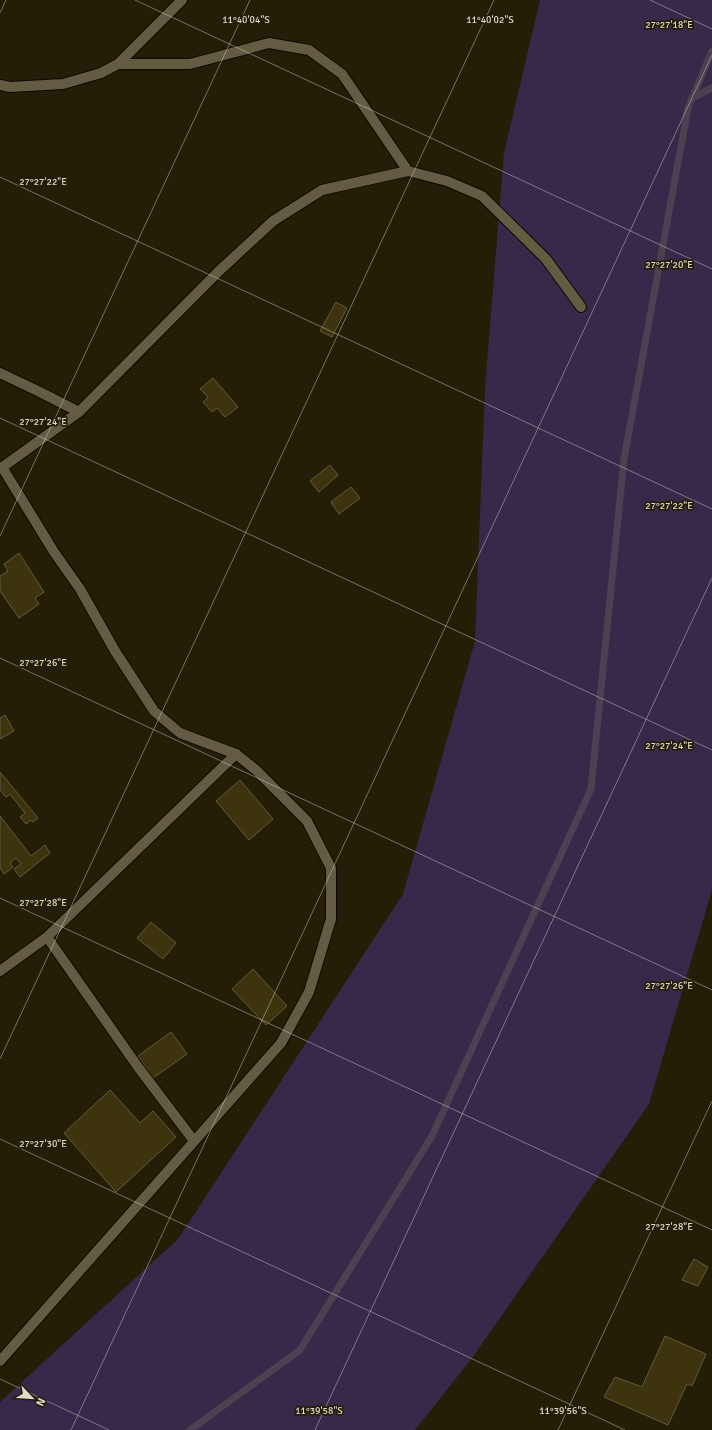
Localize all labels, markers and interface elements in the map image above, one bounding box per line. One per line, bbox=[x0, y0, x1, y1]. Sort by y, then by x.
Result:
text: 11°40'04"S bbox=[222, 14, 270, 26]
text: 11°40'02"S bbox=[466, 14, 514, 26]
text: 27°27'18"E bbox=[645, 19, 693, 31]
text: 27°27'22"E bbox=[19, 176, 67, 188]
text: 27°27'20"E bbox=[645, 259, 693, 271]
text: 27°27'24"E bbox=[19, 416, 67, 428]
text: 27°27'22"E bbox=[645, 500, 693, 512]
text: 27°27'26"E bbox=[19, 657, 67, 669]
text: 27°27'24"E bbox=[645, 740, 693, 752]
text: 27°27'28"E bbox=[19, 897, 67, 909]
text: 27°27'26"E bbox=[645, 980, 693, 992]
text: 27°27'30"E bbox=[19, 1138, 67, 1150]
text: 27°27'28"E bbox=[645, 1221, 693, 1233]
north arrow bbox=[12, 1378, 52, 1418]
text: N bbox=[33, 1396, 48, 1408]
text: 11°39'58"S bbox=[295, 1405, 343, 1417]
text: 11°39'56"S bbox=[539, 1405, 587, 1417]

